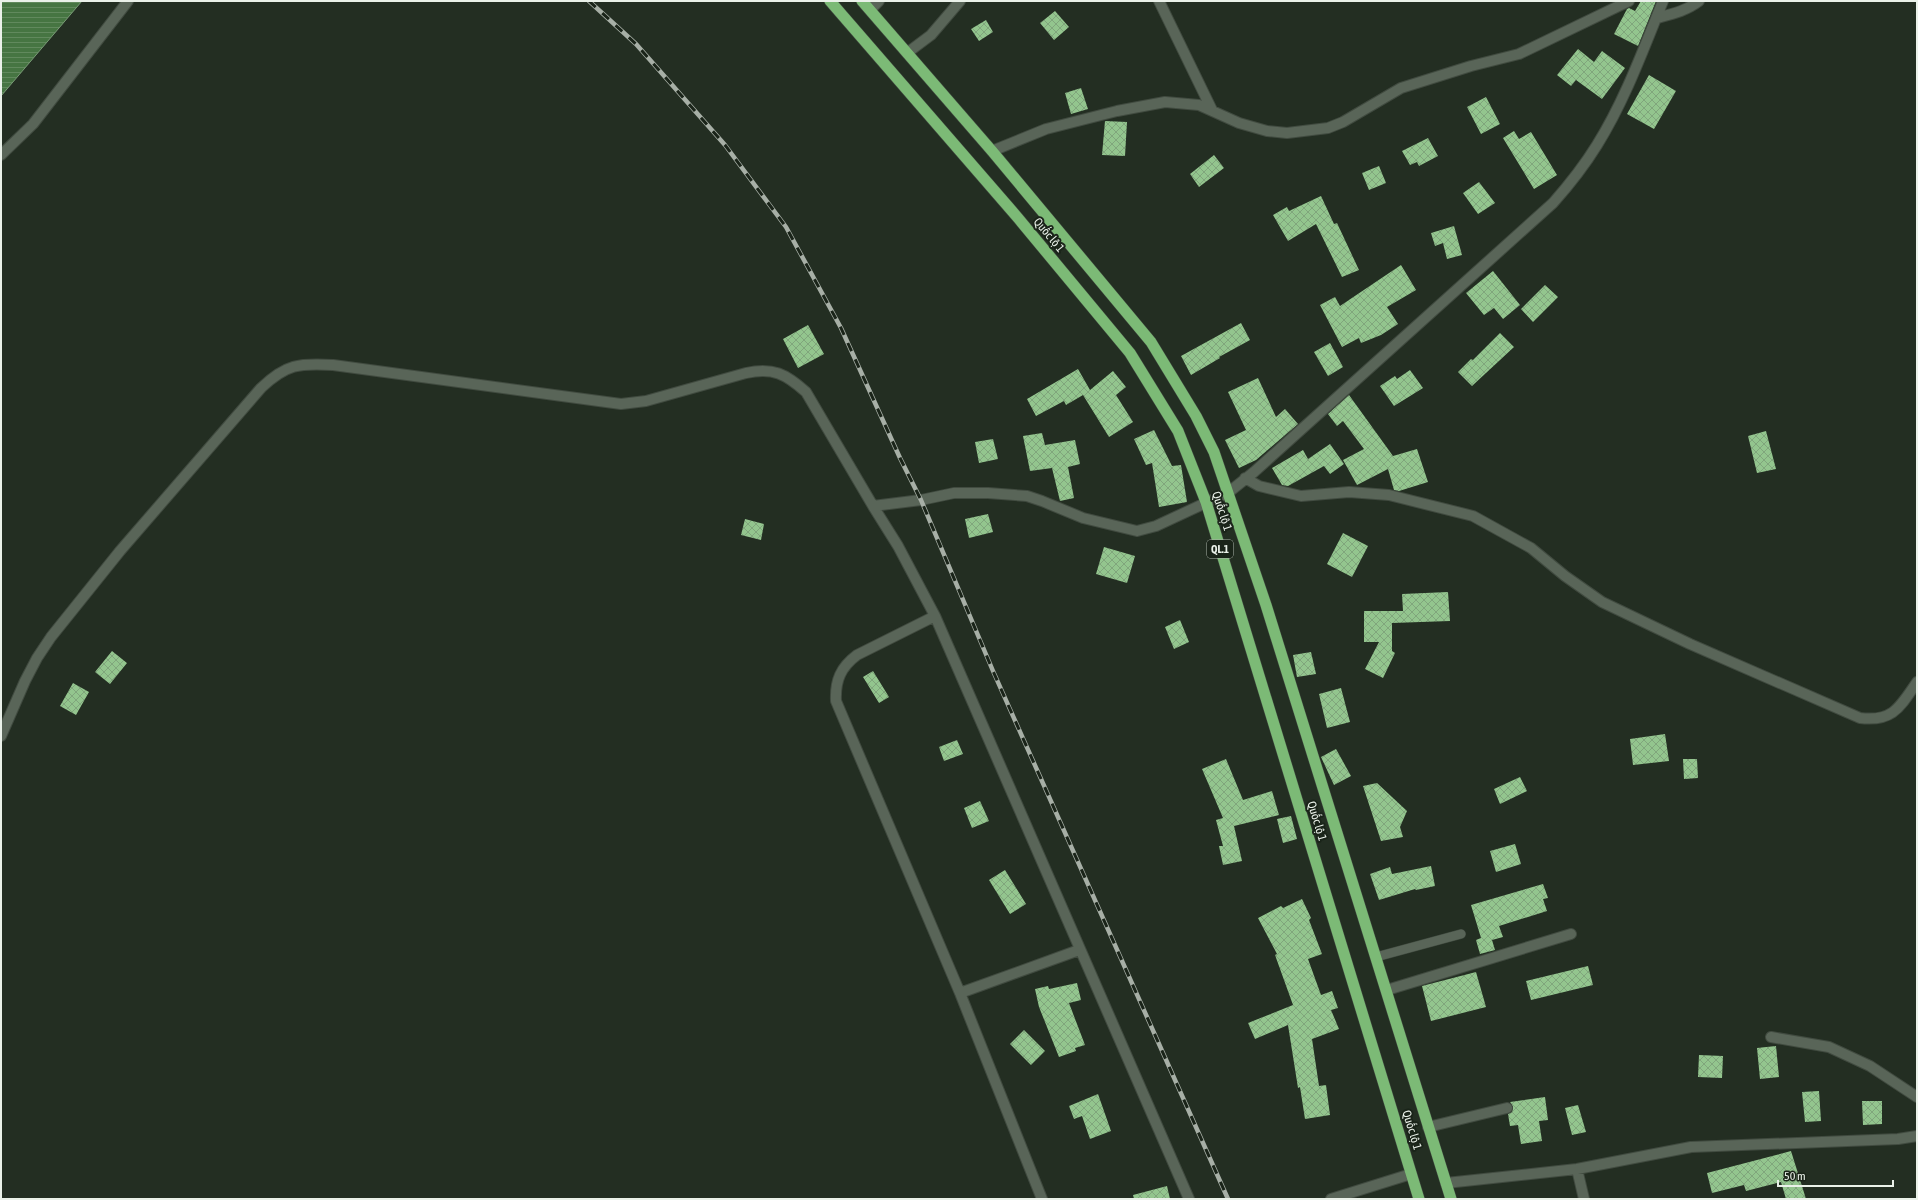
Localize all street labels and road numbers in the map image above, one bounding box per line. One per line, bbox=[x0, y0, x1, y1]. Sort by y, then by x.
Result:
street label: Quốc lộ 1 bbox=[1031, 215, 1068, 255]
street label: Quốc lộ 1 bbox=[1209, 490, 1235, 533]
road number: QL.1 bbox=[1207, 540, 1233, 558]
street label: Quốc lộ 1 bbox=[1304, 800, 1330, 843]
street label: Quốc lộ 1 bbox=[1399, 1109, 1425, 1152]

